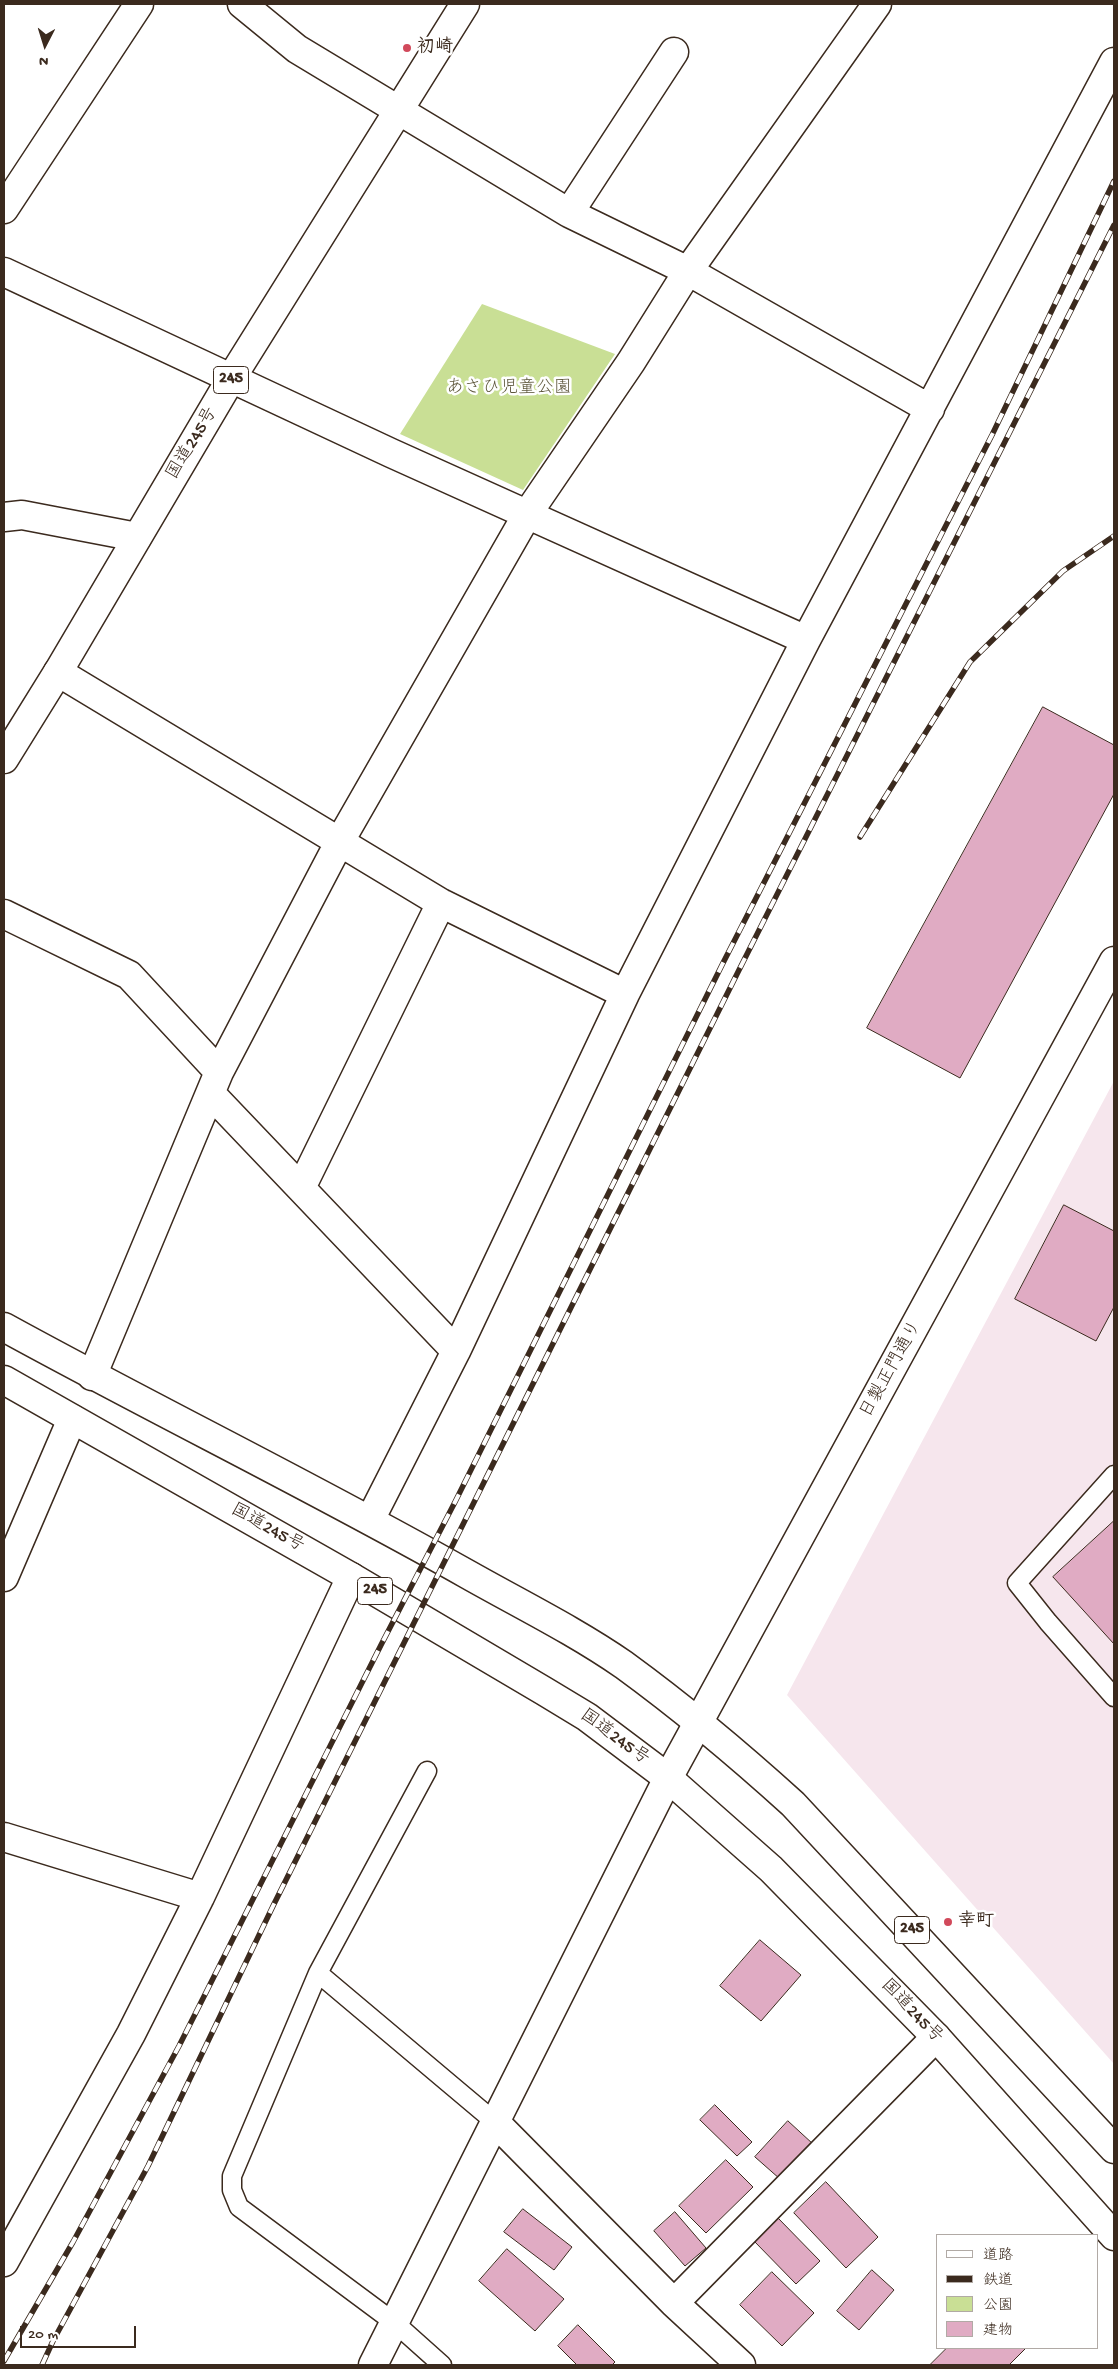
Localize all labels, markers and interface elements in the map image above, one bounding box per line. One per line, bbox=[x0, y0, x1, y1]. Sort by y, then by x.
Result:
north arrow bbox=[20, 20, 70, 70]
place label: 初崎 bbox=[417, 37, 453, 59]
marker: 初崎 bbox=[401, 42, 413, 54]
text: N bbox=[38, 52, 49, 69]
road number: 245 bbox=[214, 366, 248, 394]
park label: あさひ児童公園 bbox=[446, 378, 572, 400]
street label: 国道245号 bbox=[163, 404, 223, 484]
street label: 日製正門通り bbox=[856, 1318, 928, 1422]
street label: 国道245号 bbox=[226, 1500, 308, 1558]
road number: 245 bbox=[358, 1578, 392, 1604]
street label: 国道245号 bbox=[575, 1706, 653, 1770]
place label: 幸町 bbox=[958, 1911, 994, 1933]
road number: 245 bbox=[894, 1916, 930, 1944]
marker: 幸町 bbox=[942, 1916, 954, 1928]
street label: 国道245号 bbox=[875, 1975, 947, 2049]
legend bbox=[936, 2234, 1098, 2349]
text: 道路 bbox=[983, 2247, 1013, 2265]
text: 鉄道 bbox=[983, 2272, 1013, 2290]
text: 公園 bbox=[983, 2297, 1013, 2315]
scale bar bbox=[22, 2316, 139, 2348]
text: 建物 bbox=[983, 2322, 1013, 2340]
text: 20 m bbox=[28, 2326, 58, 2344]

